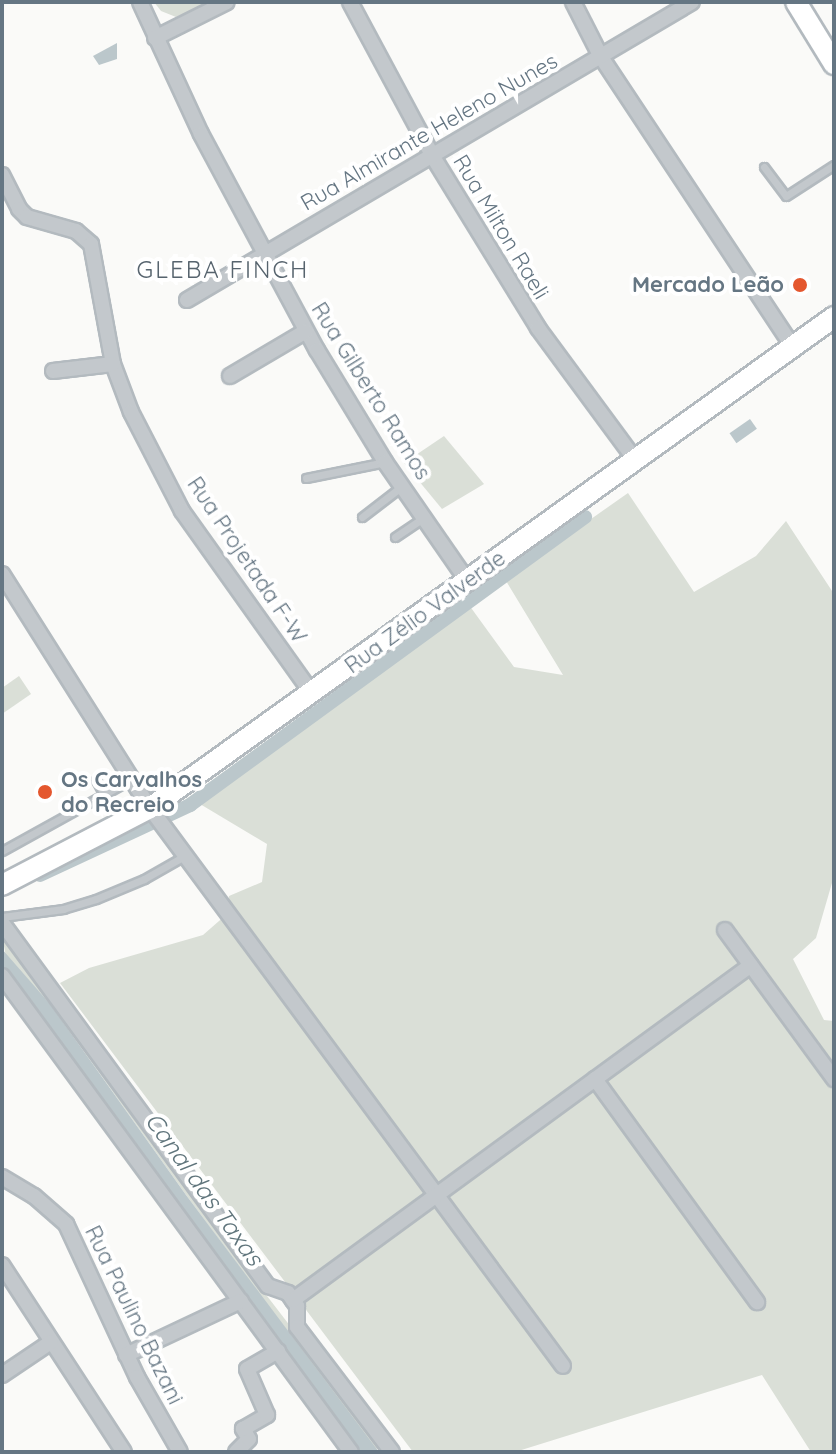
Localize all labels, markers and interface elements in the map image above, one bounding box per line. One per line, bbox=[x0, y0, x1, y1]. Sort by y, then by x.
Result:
street label: Rua Almirante Heleno Nunes bbox=[296, 48, 562, 216]
street label: Rua Milton Raeli bbox=[447, 150, 555, 304]
district label: GLEBA FINCH bbox=[137, 256, 309, 284]
place label: Mercado Leão bbox=[632, 272, 784, 298]
marker: Mercado Leão bbox=[791, 276, 809, 294]
street label: Rua Gilberto Ramos bbox=[306, 297, 436, 485]
street label: Rua Projetada F-W bbox=[182, 472, 312, 648]
street label: Rua Zélio Valverde bbox=[340, 545, 510, 679]
place label: Os Carvalhos do Recreio bbox=[61, 766, 202, 818]
marker: Os Carvalhos do Recreio bbox=[36, 783, 54, 801]
water label: Canal das Taxas bbox=[139, 1107, 269, 1271]
street label: Rua Paulino Bazani bbox=[79, 1221, 189, 1409]

